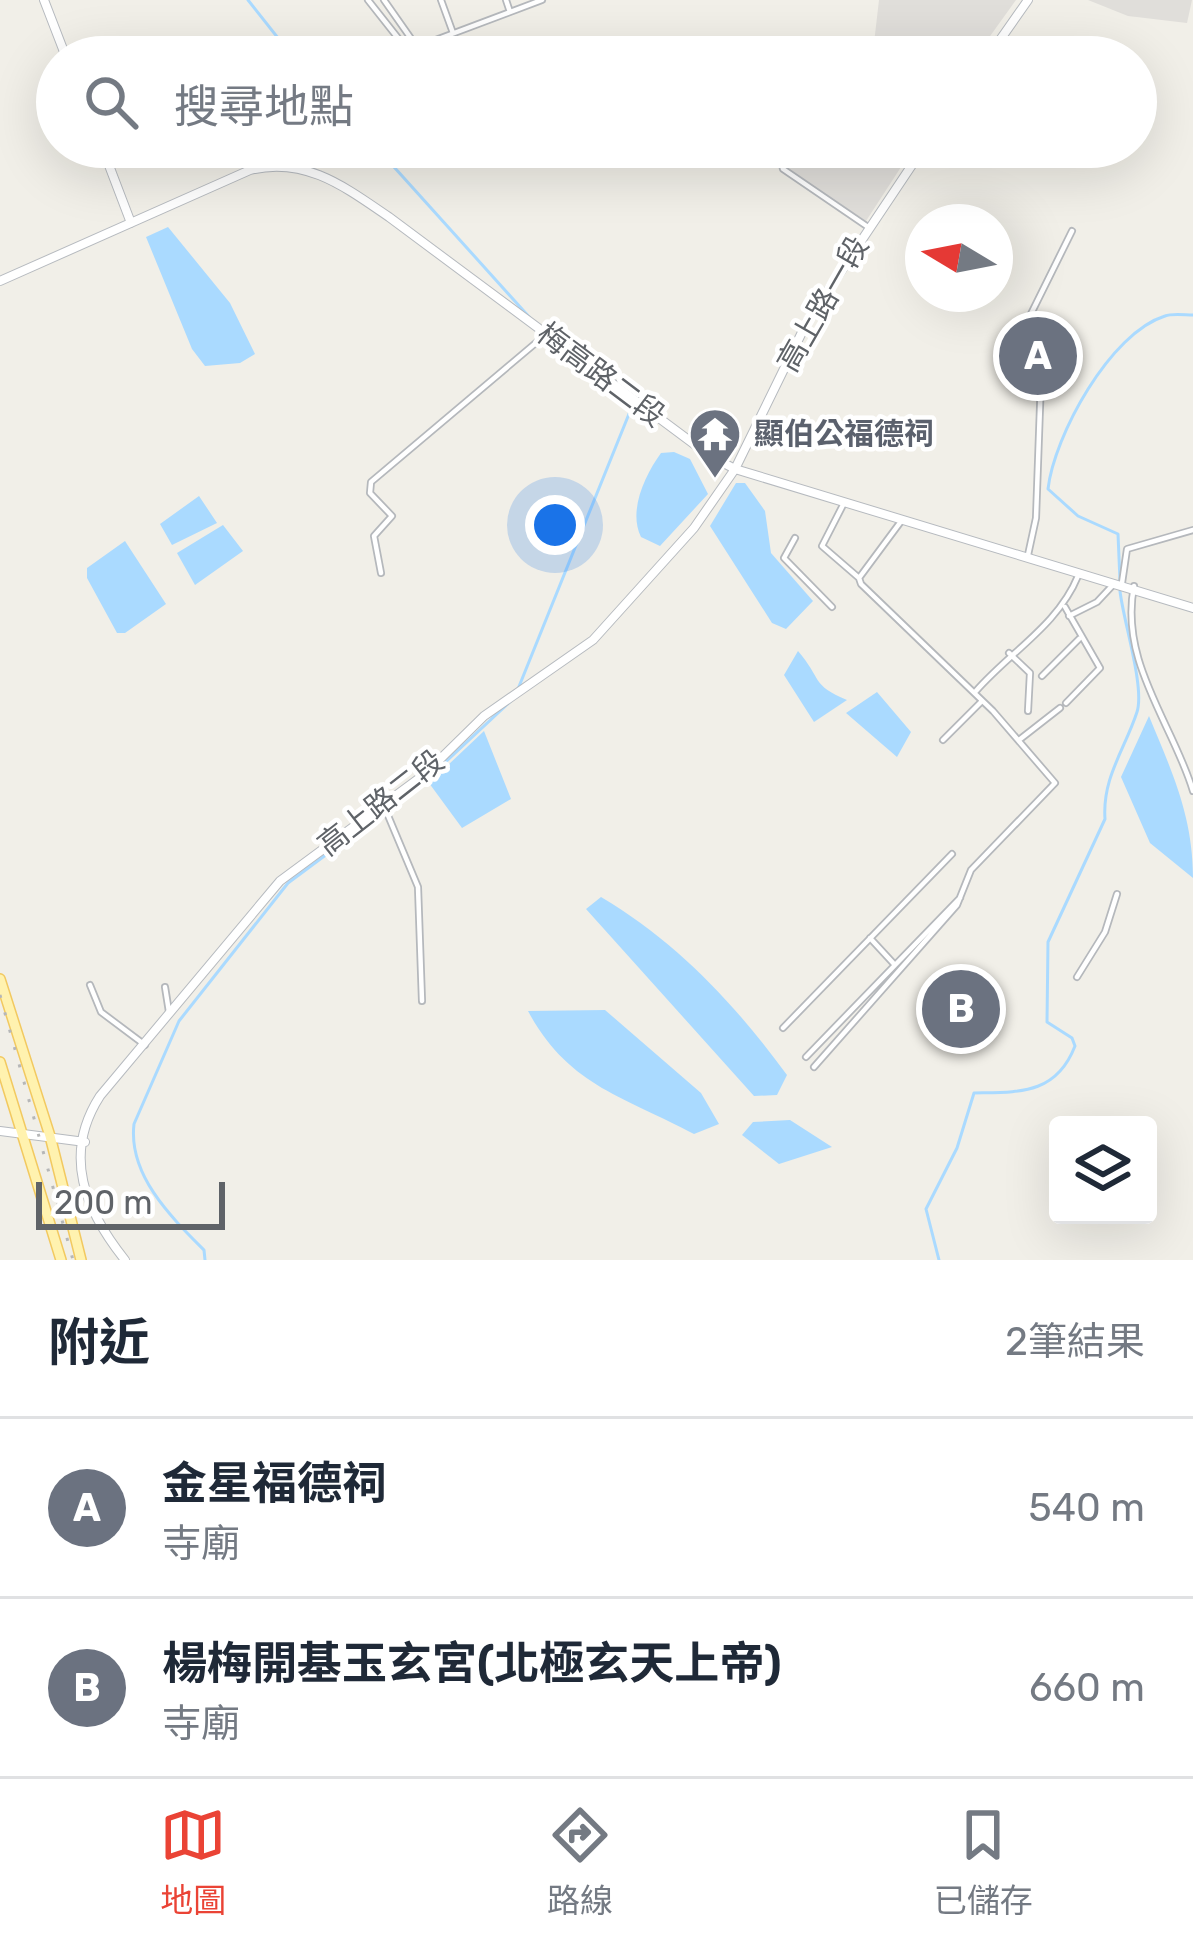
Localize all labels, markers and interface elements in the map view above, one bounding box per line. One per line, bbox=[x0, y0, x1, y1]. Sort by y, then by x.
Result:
search box bbox=[36, 36, 1157, 168]
icon: search bbox=[78, 69, 144, 135]
text: 搜尋地點 bbox=[174, 80, 354, 133]
north arrow bbox=[905, 204, 1013, 312]
street label: 高上路一段 bbox=[770, 230, 876, 378]
pin: A bbox=[999, 311, 1077, 401]
street label: 梅高路二段 bbox=[530, 315, 672, 435]
temple icon: 顯伯公福德祠 bbox=[687, 406, 743, 480]
place label: 顯伯公福德祠 bbox=[754, 416, 934, 452]
your location bbox=[525, 495, 585, 555]
street label: 高上路二段 bbox=[311, 743, 451, 863]
pin: B bbox=[922, 964, 1000, 1054]
map controls bbox=[1049, 1116, 1157, 1224]
button: layers bbox=[1049, 1116, 1157, 1224]
scale bar bbox=[36, 1176, 225, 1229]
text: 200 m bbox=[54, 1183, 153, 1222]
text: 附近 bbox=[48, 1312, 150, 1373]
text: 2筆結果 bbox=[1005, 1319, 1145, 1365]
text: 金星福德祠 bbox=[162, 1457, 387, 1510]
text: A bbox=[73, 1485, 101, 1531]
text: 540 m bbox=[1029, 1485, 1145, 1531]
text: 寺廟 bbox=[162, 1521, 240, 1567]
text: 楊梅開基玉玄宮(北極玄天上帝) bbox=[162, 1637, 782, 1690]
text: B bbox=[73, 1665, 101, 1711]
text: 660 m bbox=[1029, 1665, 1145, 1711]
text: 寺廟 bbox=[162, 1701, 240, 1747]
tab: 地圖 bbox=[160, 1802, 226, 1922]
tab: 路線 bbox=[547, 1802, 613, 1922]
tab: 已儲存 bbox=[934, 1802, 1033, 1922]

